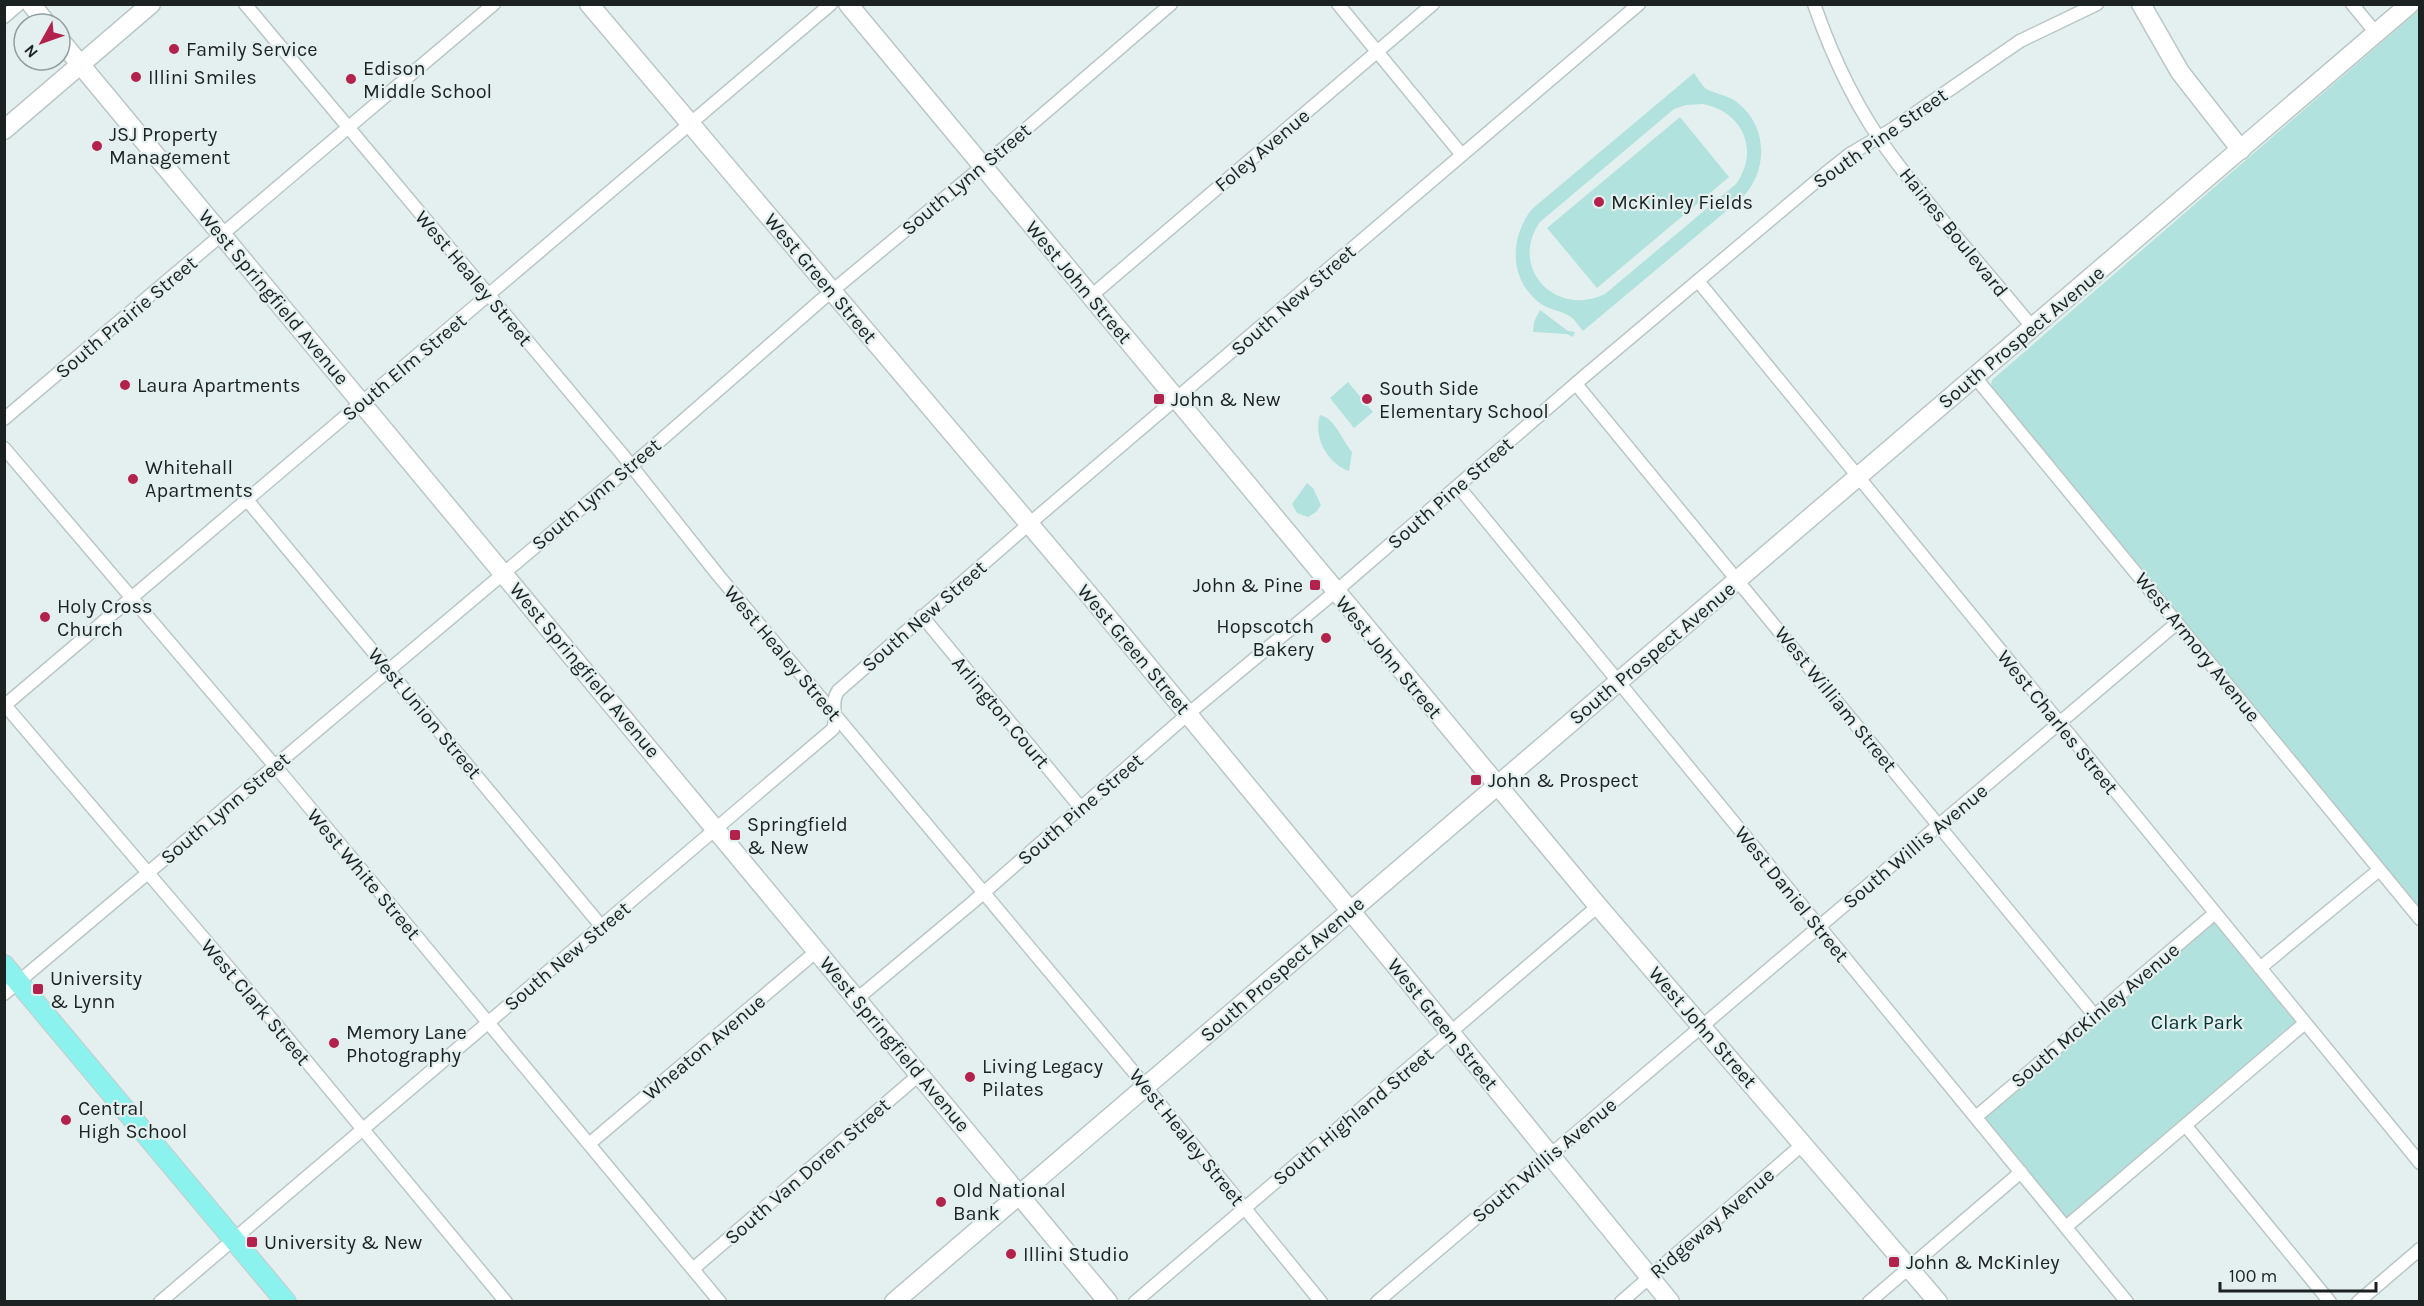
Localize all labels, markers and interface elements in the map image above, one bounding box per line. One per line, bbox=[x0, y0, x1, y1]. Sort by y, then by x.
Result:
north arrow bbox=[12, 12, 72, 72]
place label: Family Service bbox=[186, 38, 318, 61]
text: N bbox=[20, 41, 42, 62]
marker: Family Service bbox=[167, 42, 181, 56]
place label: Edison Middle School bbox=[363, 57, 492, 103]
place label: Illini Smiles bbox=[148, 66, 257, 89]
marker: Illini Smiles bbox=[129, 70, 143, 84]
marker: Edison Middle School bbox=[344, 72, 358, 86]
street label: South Pine Street bbox=[1809, 83, 1952, 193]
street label: Foley Avenue bbox=[1210, 104, 1314, 197]
street label: South Lynn Street bbox=[897, 118, 1036, 240]
place label: JSJ Property Management bbox=[109, 123, 231, 169]
marker: JSJ Property Management bbox=[90, 139, 104, 153]
street label: Haines Boulevard bbox=[1895, 163, 2013, 301]
place label: McKinley Fields bbox=[1611, 191, 1753, 214]
marker: McKinley Fields bbox=[1592, 195, 1606, 209]
street label: West Springfield Avenue bbox=[194, 205, 354, 390]
street label: West Healey Street bbox=[410, 206, 537, 351]
street label: West Green Street bbox=[760, 209, 882, 348]
street label: West John Street bbox=[1021, 216, 1137, 349]
street label: South New Street bbox=[1226, 240, 1361, 361]
street label: South Prairie Street bbox=[51, 251, 202, 383]
street label: South Prospect Avenue bbox=[1934, 261, 2109, 414]
street label: South Elm Street bbox=[338, 309, 471, 426]
place label: Laura Apartments bbox=[137, 374, 300, 397]
place label: South Side Elementary School bbox=[1379, 377, 1549, 423]
marker: Laura Apartments bbox=[118, 378, 132, 392]
place label: John & New bbox=[1171, 388, 1281, 411]
marker: John & New bbox=[1152, 392, 1166, 406]
marker: South Side Elementary School bbox=[1360, 392, 1374, 406]
street label: South Pine Street bbox=[1383, 432, 1518, 554]
street label: South Lynn Street bbox=[527, 433, 666, 555]
place label: Whitehall Apartments bbox=[145, 456, 253, 502]
marker: Whitehall Apartments bbox=[126, 472, 140, 486]
street label: South New Street bbox=[857, 556, 992, 677]
street label: West Armory Avenue bbox=[2130, 568, 2265, 727]
place label: John & Pine bbox=[1193, 574, 1303, 597]
street label: South Prospect Avenue bbox=[1565, 577, 1740, 730]
street label: West Springfield Avenue bbox=[505, 578, 665, 763]
marker: John & Pine bbox=[1308, 578, 1322, 592]
street label: West Green Street bbox=[1073, 580, 1195, 719]
street label: West Healey Street bbox=[719, 581, 846, 726]
street label: West John Street bbox=[1331, 591, 1447, 724]
place label: Holy Cross Church bbox=[57, 595, 152, 641]
marker: Holy Cross Church bbox=[38, 610, 52, 624]
place label: Hopscotch Bakery bbox=[1216, 615, 1314, 661]
street label: West William Street bbox=[1770, 622, 1902, 777]
marker: Hopscotch Bakery bbox=[1319, 631, 1333, 645]
street label: West Union Street bbox=[363, 643, 486, 784]
street label: West Charles Street bbox=[1992, 646, 2123, 799]
street label: Arlington Court bbox=[947, 652, 1054, 773]
street label: South Lynn Street bbox=[156, 747, 295, 869]
street label: South Pine Street bbox=[1013, 748, 1148, 870]
place label: John & Prospect bbox=[1488, 769, 1639, 792]
marker: John & Prospect bbox=[1469, 773, 1483, 787]
street label: South Willis Avenue bbox=[1838, 779, 1992, 914]
street label: West White Street bbox=[302, 804, 425, 945]
place label: Springfield & New bbox=[747, 813, 848, 859]
street label: West Daniel Street bbox=[1730, 822, 1854, 967]
marker: Springfield & New bbox=[728, 828, 742, 842]
street label: South Prospect Avenue bbox=[1196, 892, 1369, 1047]
street label: South New Street bbox=[500, 897, 635, 1016]
street label: West Clark Street bbox=[196, 935, 315, 1070]
street label: South McKinley Avenue bbox=[2006, 938, 2184, 1093]
street label: West Springfield Avenue bbox=[815, 952, 975, 1137]
street label: West Green Street bbox=[1382, 954, 1503, 1095]
street label: West John Street bbox=[1644, 962, 1762, 1093]
place label: University & Lynn bbox=[50, 967, 142, 1013]
marker: University & Lynn bbox=[31, 982, 45, 996]
street label: Wheaton Avenue bbox=[639, 990, 770, 1105]
park label: Clark Park bbox=[2151, 1011, 2243, 1034]
place label: Memory Lane Photography bbox=[346, 1021, 467, 1067]
marker: Memory Lane Photography bbox=[327, 1036, 341, 1050]
street label: South Highland Street bbox=[1268, 1042, 1439, 1190]
place label: Living Legacy Pilates bbox=[982, 1055, 1103, 1101]
street label: West Healey Street bbox=[1124, 1064, 1249, 1211]
marker: Living Legacy Pilates bbox=[963, 1070, 977, 1084]
street label: South Van Doren Street bbox=[720, 1093, 895, 1249]
street label: South Willis Avenue bbox=[1467, 1093, 1621, 1228]
place label: Central High School bbox=[78, 1097, 187, 1143]
marker: Central High School bbox=[59, 1113, 73, 1127]
street label: Ridgeway Avenue bbox=[1646, 1163, 1779, 1284]
place label: Old National Bank bbox=[953, 1179, 1066, 1225]
marker: Old National Bank bbox=[934, 1195, 948, 1209]
place label: University & New bbox=[264, 1231, 423, 1254]
marker: University & New bbox=[245, 1235, 259, 1249]
place label: Illini Studio bbox=[1023, 1243, 1129, 1266]
marker: Illini Studio bbox=[1004, 1247, 1018, 1261]
place label: John & McKinley bbox=[1906, 1251, 2060, 1274]
marker: John & McKinley bbox=[1887, 1255, 1901, 1269]
scale bar bbox=[2220, 1255, 2376, 1293]
text: 100 m bbox=[2229, 1265, 2277, 1287]

